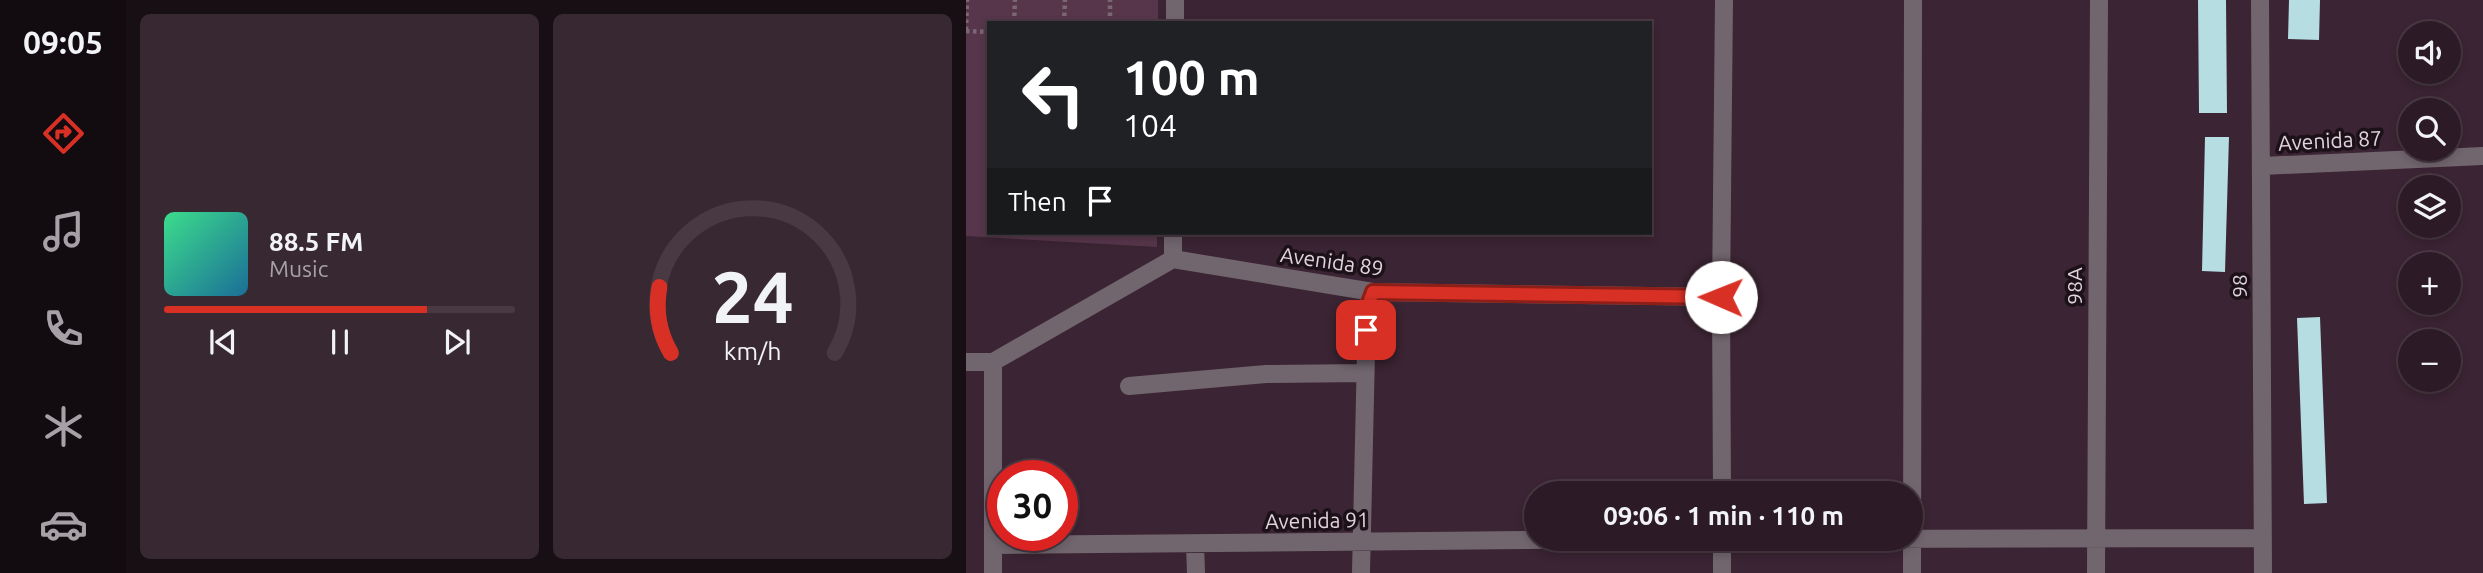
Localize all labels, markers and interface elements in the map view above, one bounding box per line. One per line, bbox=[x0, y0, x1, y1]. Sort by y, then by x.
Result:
map controls bbox=[2398, 21, 2461, 392]
button: sound bbox=[2398, 21, 2461, 84]
text: 09:05 bbox=[23, 24, 103, 60]
icon: left bbox=[1008, 49, 1099, 140]
text: 100 m bbox=[1123, 49, 1260, 104]
button: search bbox=[2398, 98, 2461, 161]
text: 104 bbox=[1123, 107, 1177, 143]
icon: directions bbox=[39, 109, 88, 158]
street label: Avenida 87 bbox=[2278, 125, 2382, 155]
button: layers bbox=[2398, 175, 2461, 238]
icon: arrive bbox=[1081, 182, 1119, 220]
text: Then bbox=[1008, 187, 1067, 216]
icon: music bbox=[39, 207, 88, 256]
text: 88.5 FM bbox=[269, 227, 363, 256]
street label: Avenida 89 bbox=[1279, 242, 1385, 280]
button: + bbox=[2398, 252, 2461, 315]
text: 24 bbox=[711, 255, 794, 337]
text: Music bbox=[269, 256, 328, 281]
position arrow bbox=[1684, 260, 1758, 334]
street label: 98A bbox=[2062, 267, 2086, 305]
street label: 98 bbox=[2227, 274, 2251, 298]
pin bbox=[1336, 300, 1396, 360]
icon: phone bbox=[39, 304, 88, 353]
icon: arrive bbox=[1347, 311, 1385, 349]
icon: previous bbox=[204, 323, 242, 361]
icon: pause bbox=[321, 323, 359, 361]
icon: next bbox=[438, 323, 476, 361]
button: − bbox=[2398, 329, 2461, 392]
text: km/h bbox=[724, 336, 781, 364]
icon: climate bbox=[39, 402, 88, 451]
speed limit sign: 30 bbox=[987, 460, 1078, 551]
icon: car bbox=[39, 500, 88, 549]
text: 09:06 · 1 min · 110 m bbox=[1603, 501, 1844, 530]
street label: Avenida 91 bbox=[1265, 507, 1369, 533]

